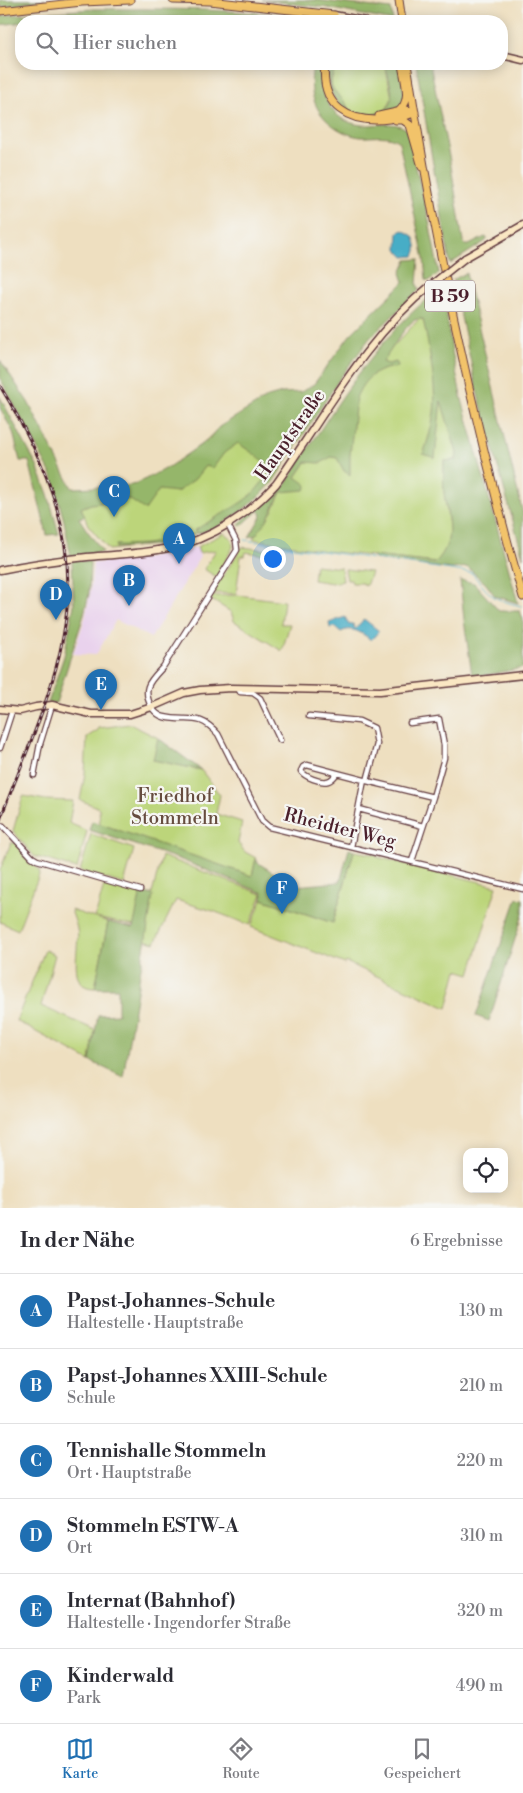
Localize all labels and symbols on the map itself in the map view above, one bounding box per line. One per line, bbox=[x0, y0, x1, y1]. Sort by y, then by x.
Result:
road number: B 59 bbox=[425, 280, 475, 312]
street label: Hauptstraße bbox=[250, 384, 330, 486]
pin: C bbox=[98, 476, 130, 517]
pin: A bbox=[163, 523, 195, 564]
your location bbox=[260, 546, 286, 572]
pin: B bbox=[113, 565, 145, 606]
pin: D bbox=[40, 579, 72, 620]
pin: E bbox=[85, 669, 117, 710]
park label: Friedhof Stommeln bbox=[131, 784, 219, 830]
street label: Rheidter Weg bbox=[281, 802, 399, 854]
pin: F bbox=[266, 873, 298, 914]

